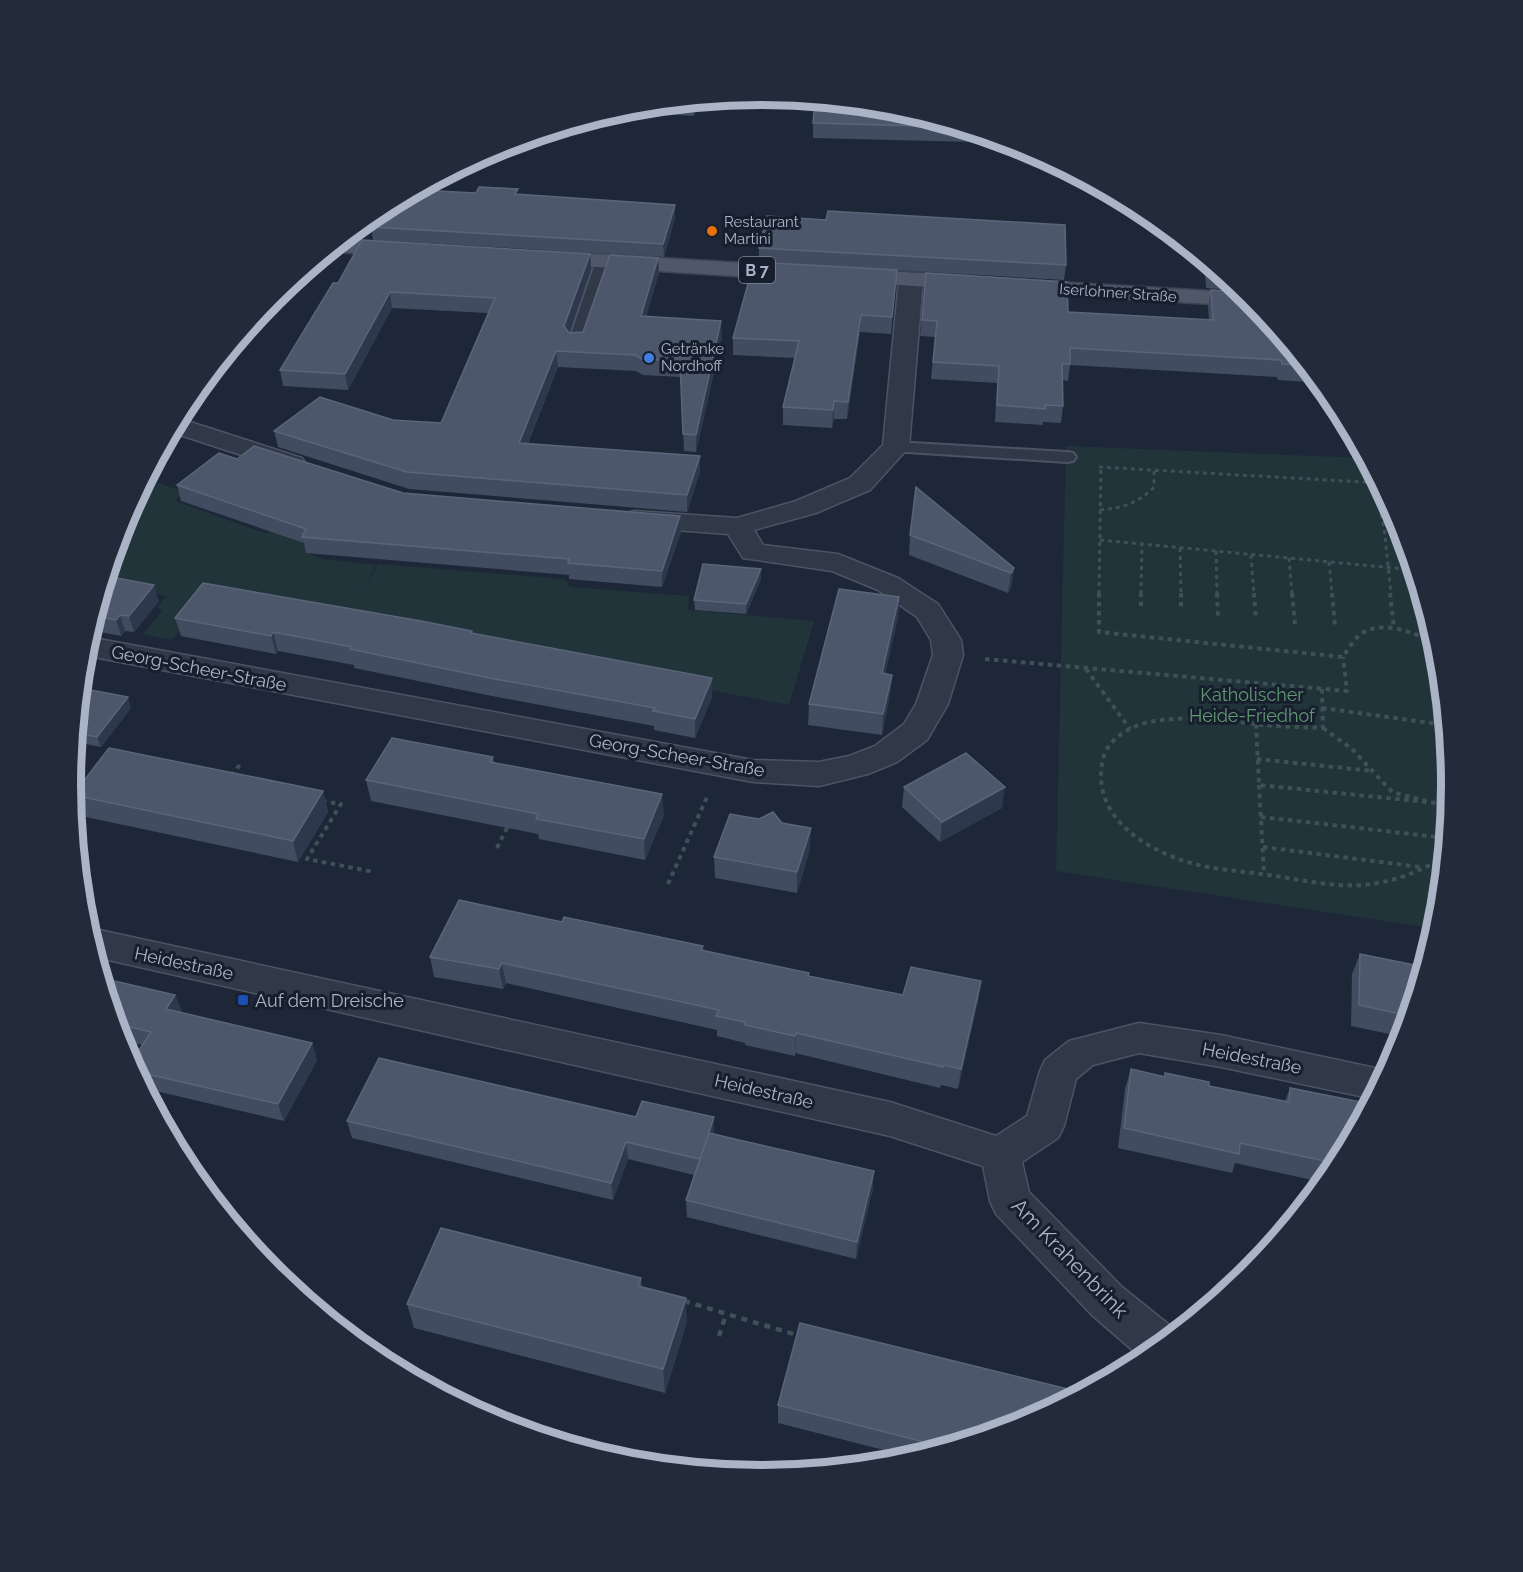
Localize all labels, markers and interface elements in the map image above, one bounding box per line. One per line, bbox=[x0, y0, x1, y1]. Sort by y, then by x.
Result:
place label: Restaurant Martini bbox=[724, 213, 799, 248]
marker: Restaurant Martini bbox=[705, 224, 719, 238]
road number: B 7 bbox=[739, 257, 775, 283]
street label: Iserlohner Straße bbox=[1059, 280, 1177, 306]
place label: Getränke Nordhoff bbox=[661, 340, 724, 375]
marker: Getränke Nordhoff bbox=[642, 351, 656, 365]
street label: Georg-Scheer-Straße bbox=[110, 641, 289, 695]
park label: Katholischer Heide-Friedhof bbox=[1189, 684, 1316, 726]
street label: Georg-Scheer-Straße bbox=[588, 729, 767, 781]
street label: Heidestraße bbox=[133, 942, 236, 984]
place label: Auf dem Dreische bbox=[255, 990, 404, 1011]
marker: Auf dem Dreische bbox=[236, 993, 250, 1007]
street label: Heidestraße bbox=[1201, 1038, 1304, 1078]
street label: Heidestraße bbox=[713, 1069, 816, 1113]
street label: Am Krahenbrink bbox=[1007, 1193, 1133, 1323]

